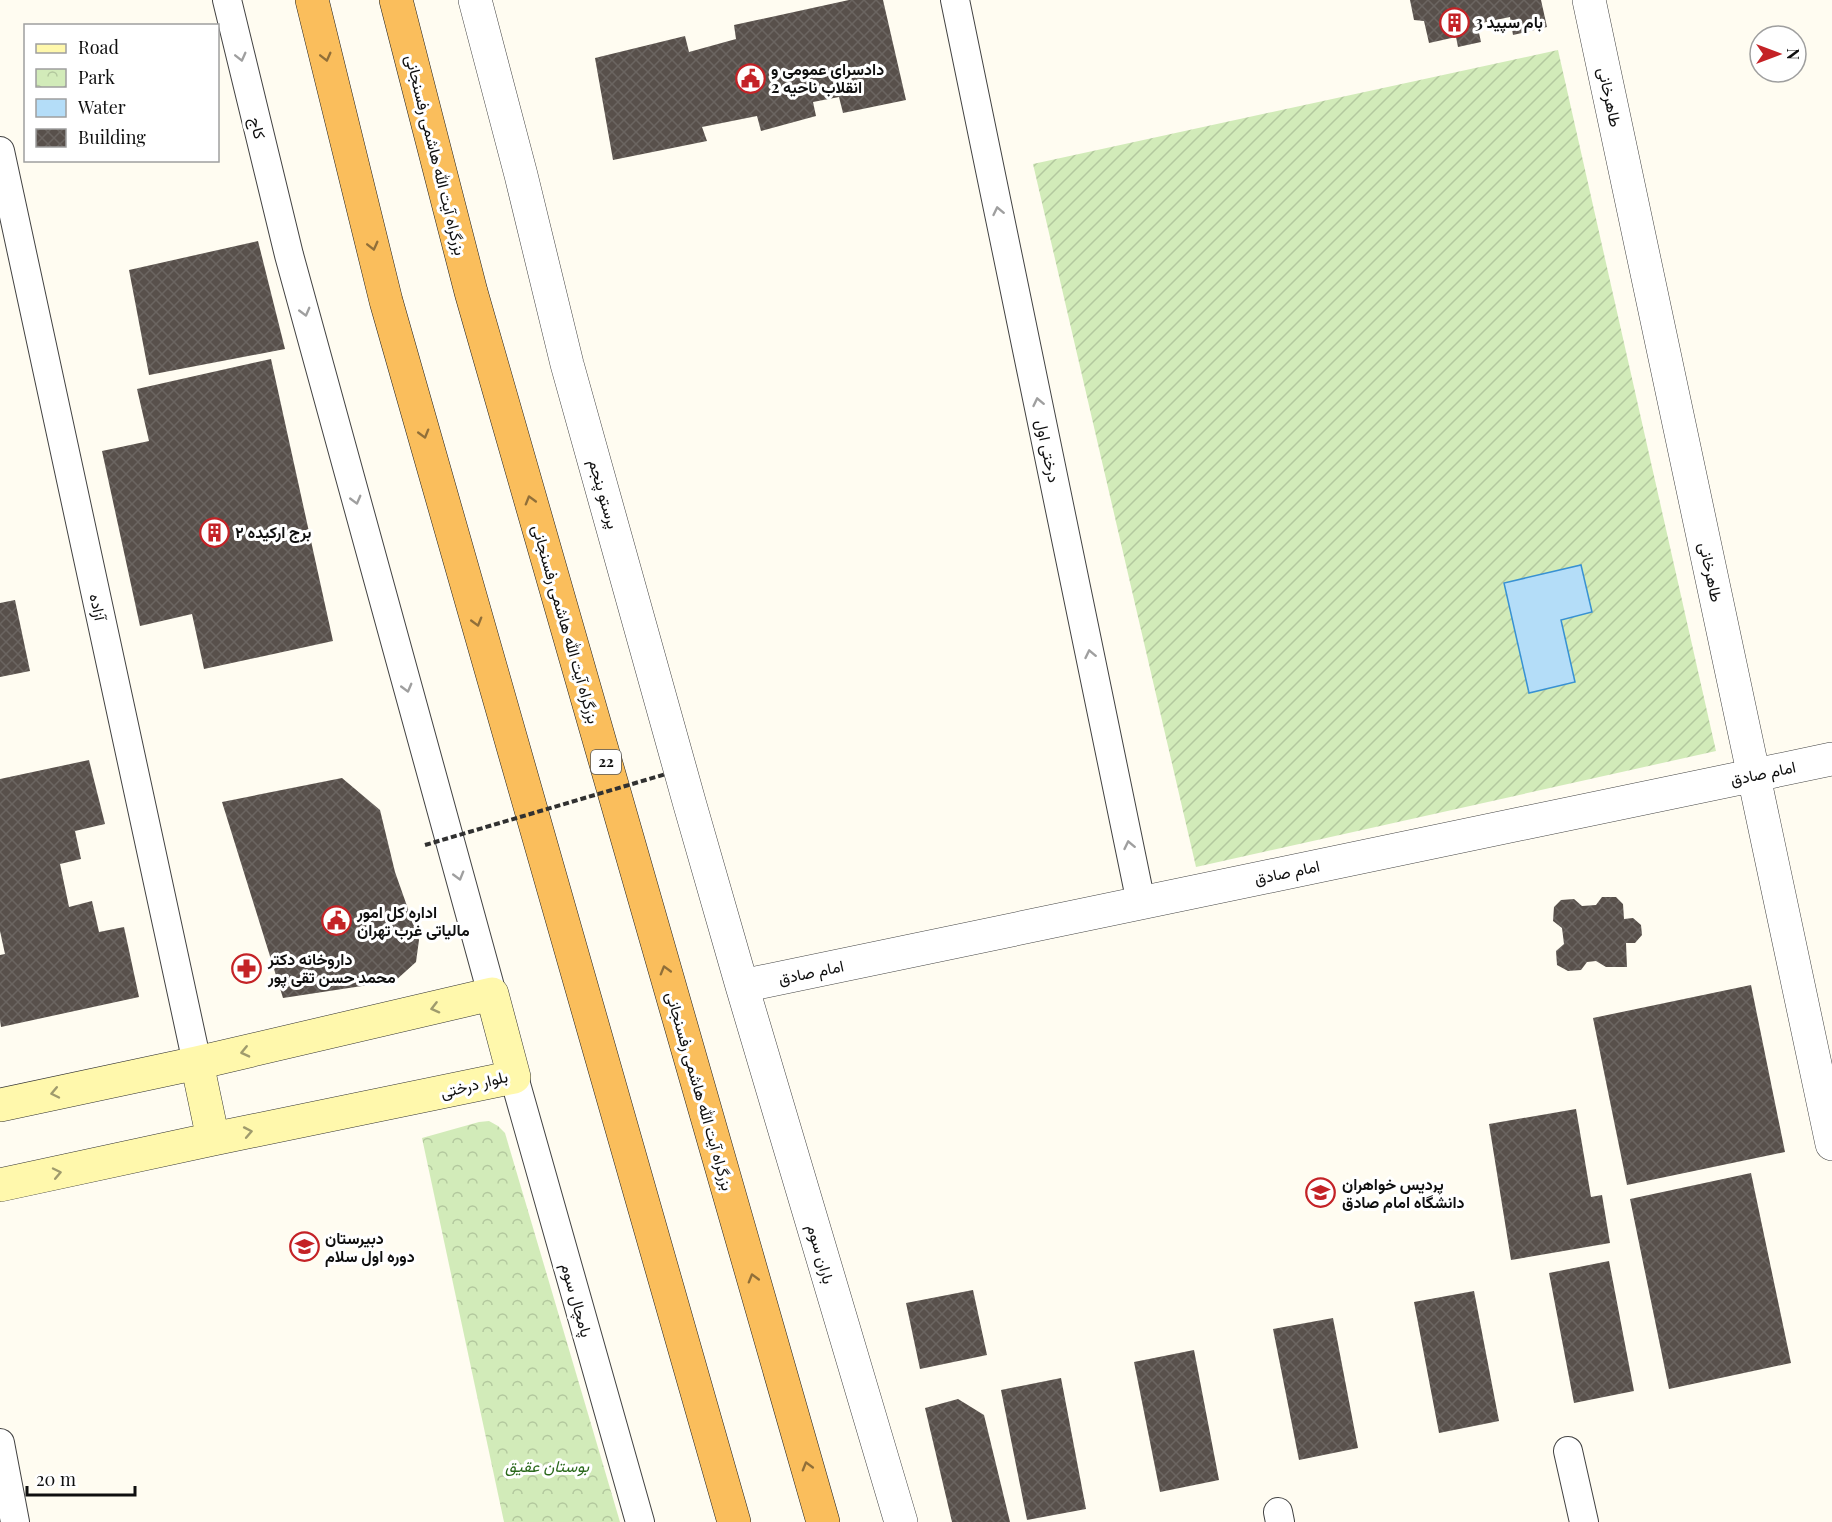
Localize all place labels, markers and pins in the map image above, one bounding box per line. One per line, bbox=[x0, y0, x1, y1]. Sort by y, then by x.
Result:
building icon: بام سپید 3 bbox=[1438, 6, 1470, 38]
place label: بام سپید 3 bbox=[1475, 11, 1543, 34]
place label: دادسرای عمومی و انقلاب ناحیه 2 bbox=[771, 58, 884, 97]
public building icon: دادسرای عمومی و انقلاب ناحیه 2 bbox=[734, 62, 766, 94]
building icon: برج ارکیده ۲ bbox=[198, 516, 230, 548]
place label: برج ارکیده ۲ bbox=[235, 521, 311, 543]
place label: اداره کل امور مالیاتی غرب تهران bbox=[356, 901, 470, 941]
public building icon: اداره کل امور مالیاتی غرب تهران bbox=[320, 905, 352, 937]
place label: داروخانه دکتر محمد حسن تقی پور bbox=[267, 948, 396, 989]
pharmacy icon: داروخانه دکتر محمد حسن تقی پور bbox=[231, 952, 263, 984]
place label: پردیس خواهران دانشگاه امام صادق bbox=[1342, 1173, 1465, 1213]
school or university icon: پردیس خواهران دانشگاه امام صادق bbox=[1305, 1177, 1337, 1209]
place label: دبیرستان دوره اول سلام bbox=[325, 1227, 415, 1267]
school or university icon: دبیرستان دوره اول سلام bbox=[288, 1231, 320, 1263]

